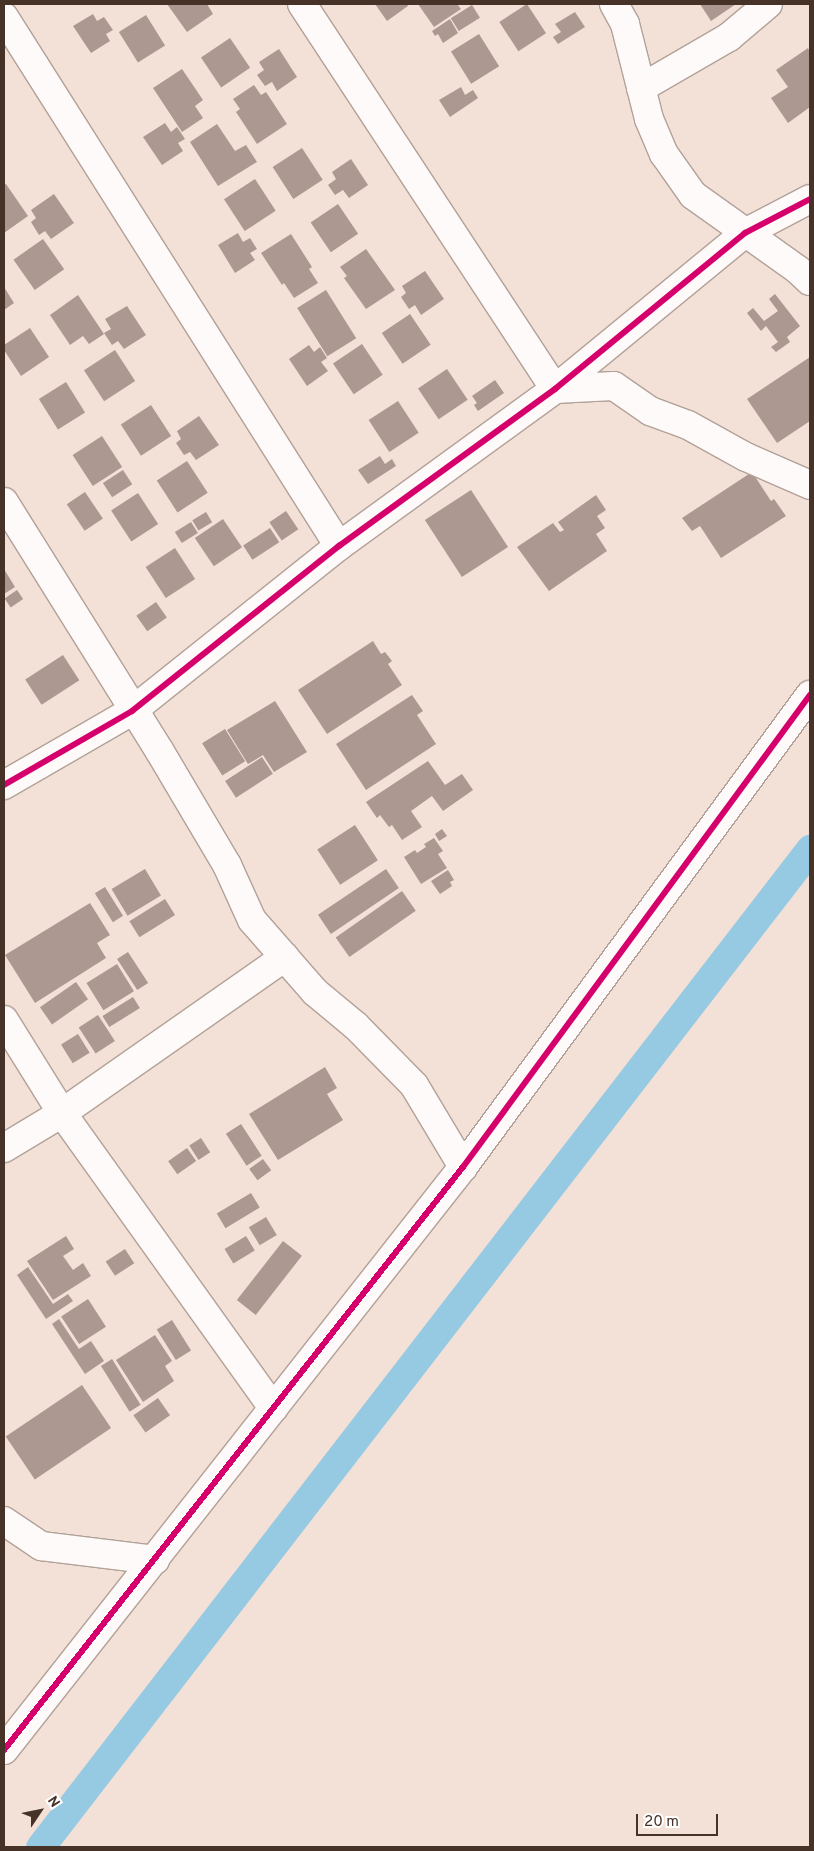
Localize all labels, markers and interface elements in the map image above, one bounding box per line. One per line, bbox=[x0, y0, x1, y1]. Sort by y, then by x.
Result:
north arrow bbox=[15, 1786, 65, 1836]
text: N bbox=[43, 1793, 63, 1811]
scale bar bbox=[639, 1804, 722, 1836]
text: 20 m bbox=[644, 1813, 679, 1832]

